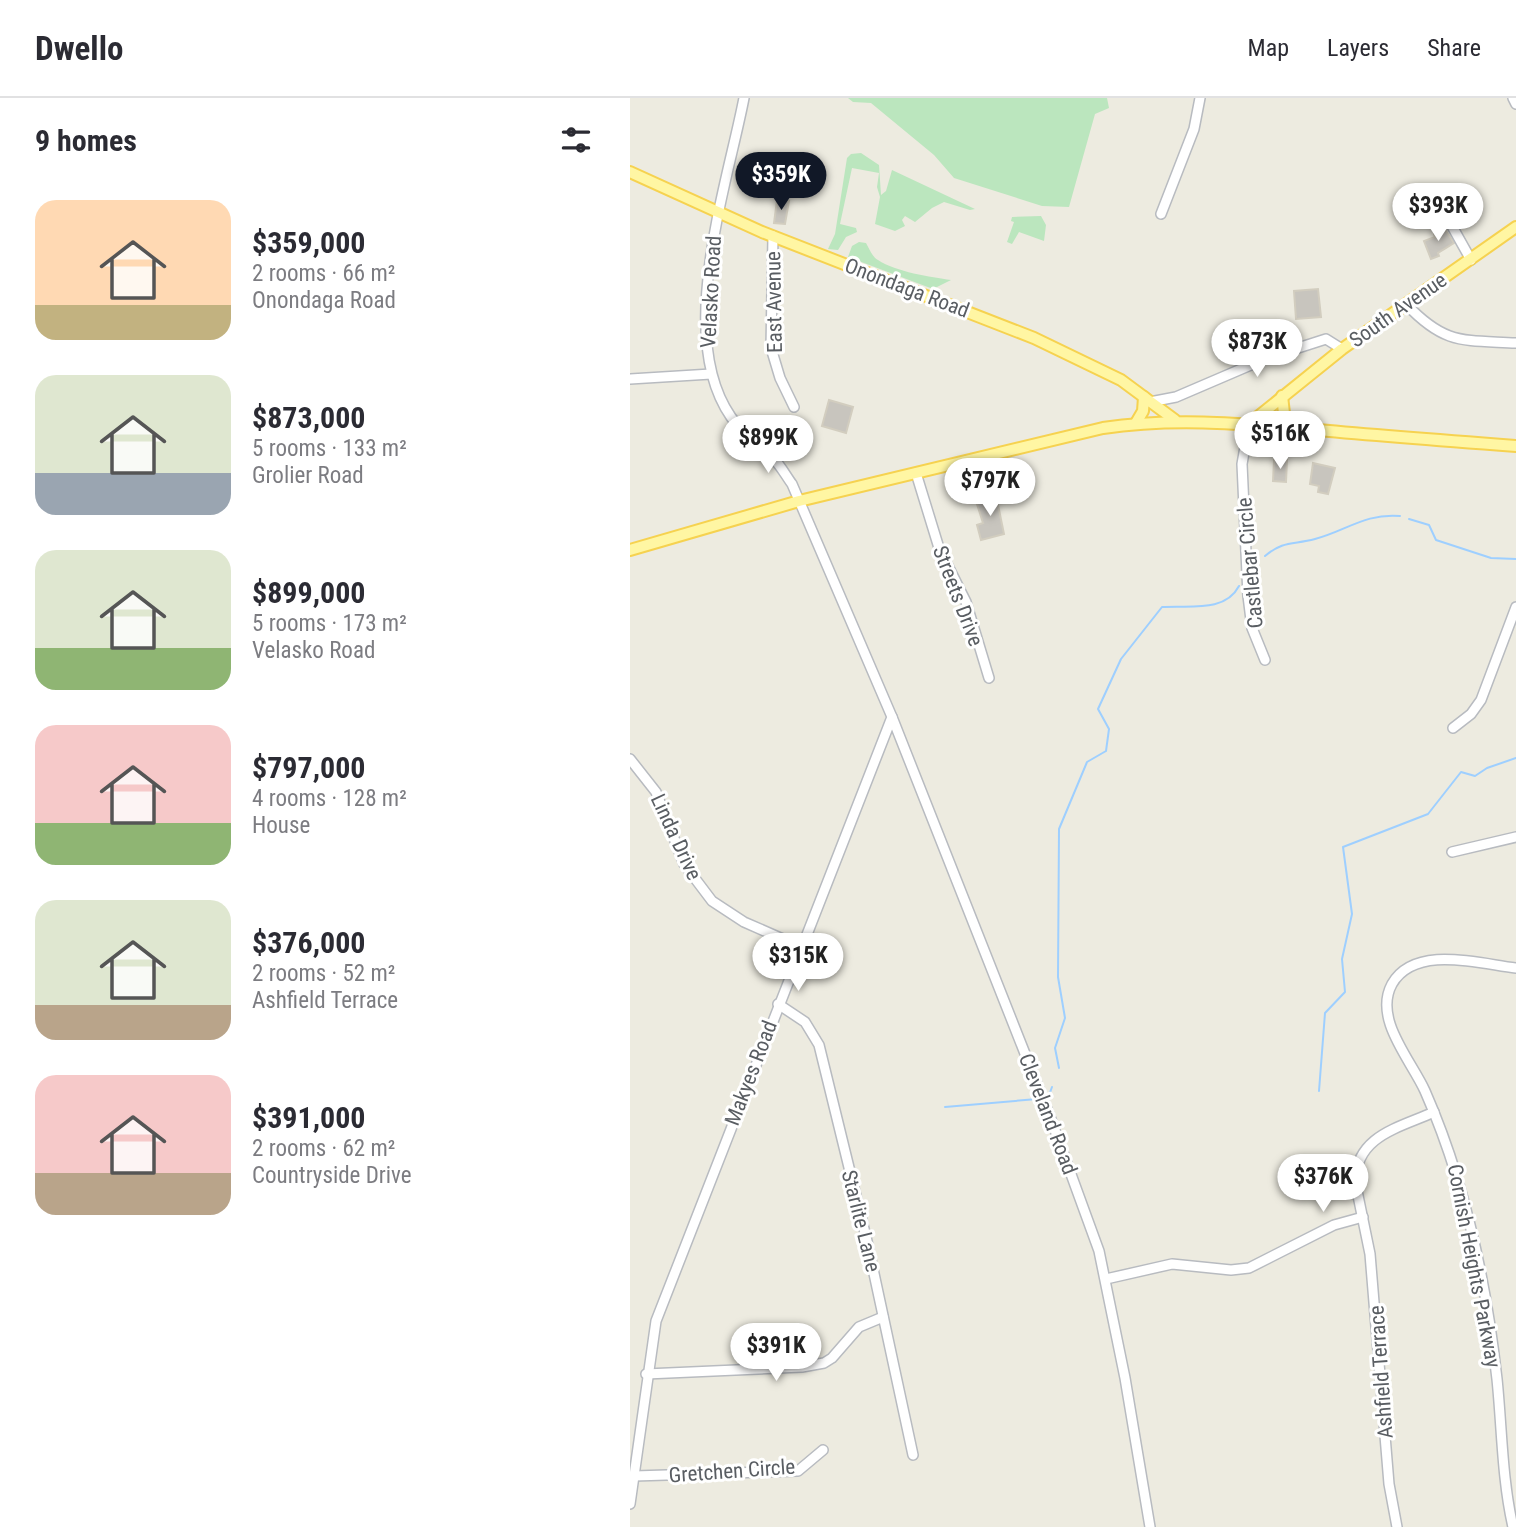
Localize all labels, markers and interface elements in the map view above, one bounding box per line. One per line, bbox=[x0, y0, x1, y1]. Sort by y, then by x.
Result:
text: Dwello bbox=[35, 29, 123, 68]
text: Map bbox=[1248, 34, 1289, 62]
text: Layers bbox=[1327, 34, 1389, 62]
text: Share bbox=[1427, 34, 1481, 62]
icon: filters bbox=[557, 121, 595, 159]
text: 9 homes bbox=[35, 123, 137, 158]
pin: $359K bbox=[732, 152, 830, 212]
text: $359K bbox=[751, 161, 811, 188]
pin: $393K bbox=[1389, 184, 1487, 243]
text: $393K bbox=[1408, 192, 1468, 219]
text: $359,000 bbox=[252, 225, 365, 260]
icon: home bbox=[91, 228, 175, 312]
street label: Velasko Road bbox=[696, 235, 726, 349]
street label: East Avenue bbox=[761, 251, 787, 353]
street label: Onondaga Road bbox=[841, 253, 973, 323]
text: 2 rooms · 66 m² bbox=[252, 260, 395, 287]
street label: South Avenue bbox=[1345, 268, 1451, 352]
text: Onondaga Road bbox=[252, 287, 396, 314]
pin: $873K bbox=[1208, 320, 1306, 379]
text: $873K bbox=[1227, 328, 1287, 355]
text: $873,000 bbox=[252, 400, 365, 435]
icon: home bbox=[91, 403, 175, 487]
pin: $516K bbox=[1231, 412, 1329, 471]
pin: $899K bbox=[719, 416, 817, 475]
text: $516K bbox=[1250, 420, 1310, 447]
text: $899K bbox=[738, 424, 798, 451]
text: 5 rooms · 133 m² bbox=[252, 435, 407, 462]
pin: $797K bbox=[941, 458, 1039, 518]
text: Grolier Road bbox=[252, 462, 364, 489]
text: $797K bbox=[960, 467, 1020, 494]
street label: Castlebar Circle bbox=[1232, 496, 1268, 629]
street label: Streets Drive bbox=[928, 542, 988, 650]
text: $899,000 bbox=[252, 575, 365, 610]
icon: home bbox=[91, 578, 175, 662]
text: 5 rooms · 173 m² bbox=[252, 610, 407, 637]
text: Velasko Road bbox=[252, 637, 375, 664]
text: $797,000 bbox=[252, 750, 365, 785]
icon: home bbox=[91, 753, 175, 837]
text: 4 rooms · 128 m² bbox=[252, 785, 407, 812]
street label: Linda Drive bbox=[646, 790, 706, 884]
text: House bbox=[252, 812, 310, 839]
text: $376,000 bbox=[252, 925, 365, 960]
icon: home bbox=[91, 928, 175, 1012]
pin: $315K bbox=[749, 934, 847, 993]
text: $315K bbox=[768, 942, 828, 969]
text: 2 rooms · 52 m² bbox=[252, 960, 395, 987]
text: Ashfield Terrace bbox=[252, 987, 398, 1014]
street label: Makyes Road bbox=[720, 1017, 782, 1129]
street label: Cleveland Road bbox=[1014, 1050, 1082, 1178]
text: $391,000 bbox=[252, 1100, 365, 1135]
icon: home bbox=[91, 1103, 175, 1187]
text: 2 rooms · 62 m² bbox=[252, 1135, 395, 1162]
pin: $376K bbox=[1274, 1154, 1372, 1214]
text: Countryside Drive bbox=[252, 1162, 412, 1189]
street label: Cornish Heights Parkway bbox=[1442, 1162, 1506, 1370]
text: $376K bbox=[1293, 1163, 1353, 1190]
street label: Starlite Lane bbox=[837, 1168, 885, 1275]
street label: Ashfield Terrace bbox=[1364, 1304, 1398, 1439]
pin: $391K bbox=[727, 1324, 825, 1383]
text: $391K bbox=[746, 1332, 806, 1359]
street label: Gretchen Circle bbox=[668, 1455, 796, 1487]

